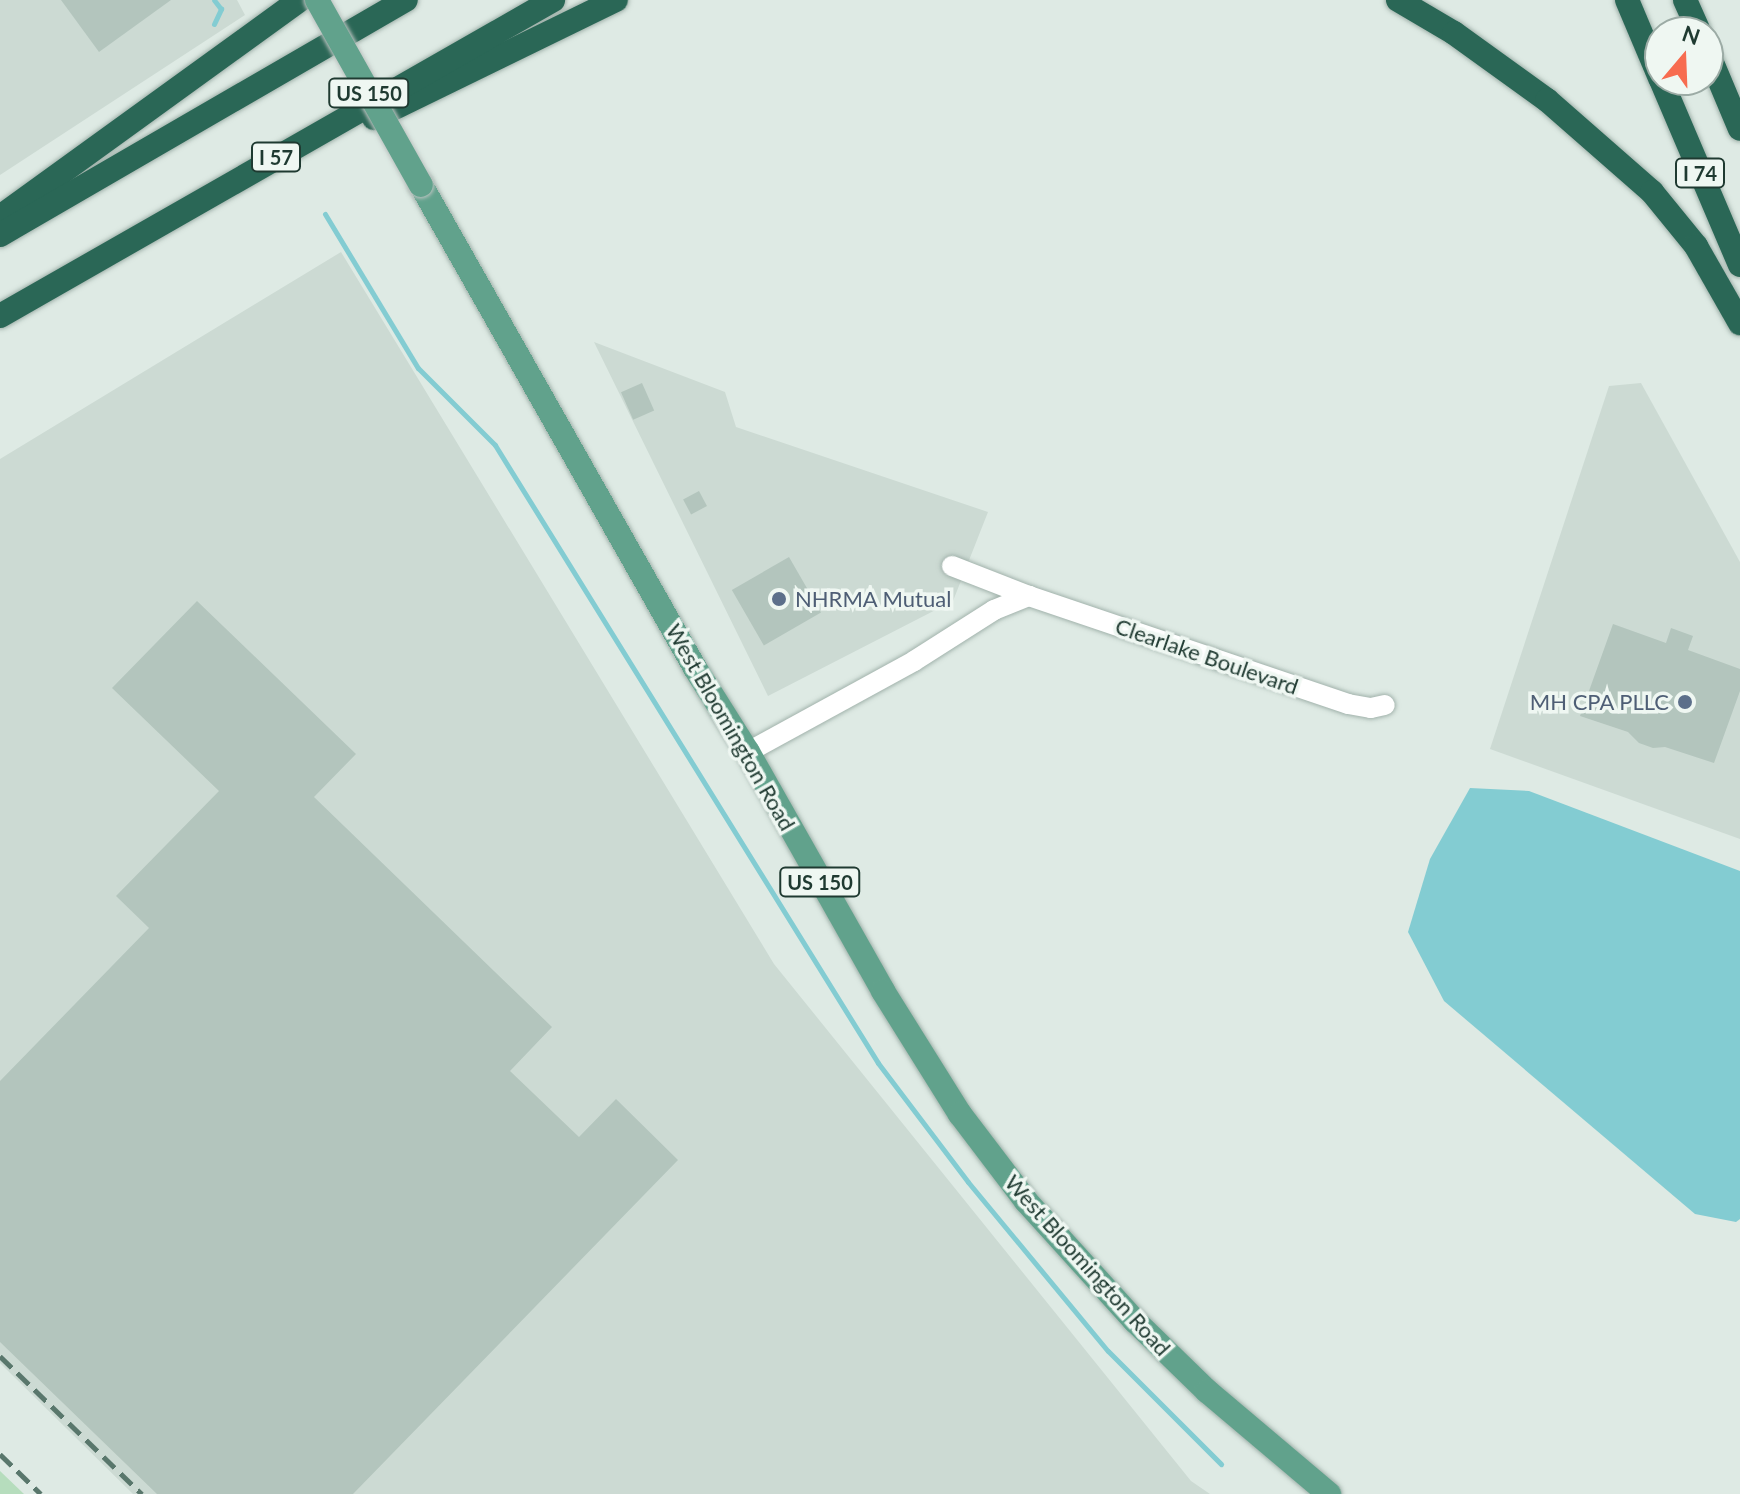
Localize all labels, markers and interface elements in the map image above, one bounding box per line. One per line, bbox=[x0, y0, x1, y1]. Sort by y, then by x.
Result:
north arrow bbox=[1644, 16, 1724, 96]
text: N bbox=[1679, 19, 1704, 50]
road number: US 150 bbox=[327, 77, 411, 109]
road number: I 57 bbox=[250, 141, 302, 173]
road number: I 74 bbox=[1674, 157, 1726, 189]
place label: NHRMA Mutual bbox=[795, 586, 952, 612]
marker: NHRMA Mutual bbox=[770, 590, 788, 608]
street label: Clearlake Boulevard bbox=[1112, 612, 1302, 700]
street label: West Bloomington Road bbox=[661, 619, 801, 835]
place label: MH CPA PLLC bbox=[1529, 689, 1669, 715]
marker: MH CPA PLLC bbox=[1676, 693, 1694, 711]
road number: US 150 bbox=[778, 866, 862, 898]
street label: West Bloomington Road bbox=[1000, 1169, 1176, 1361]

